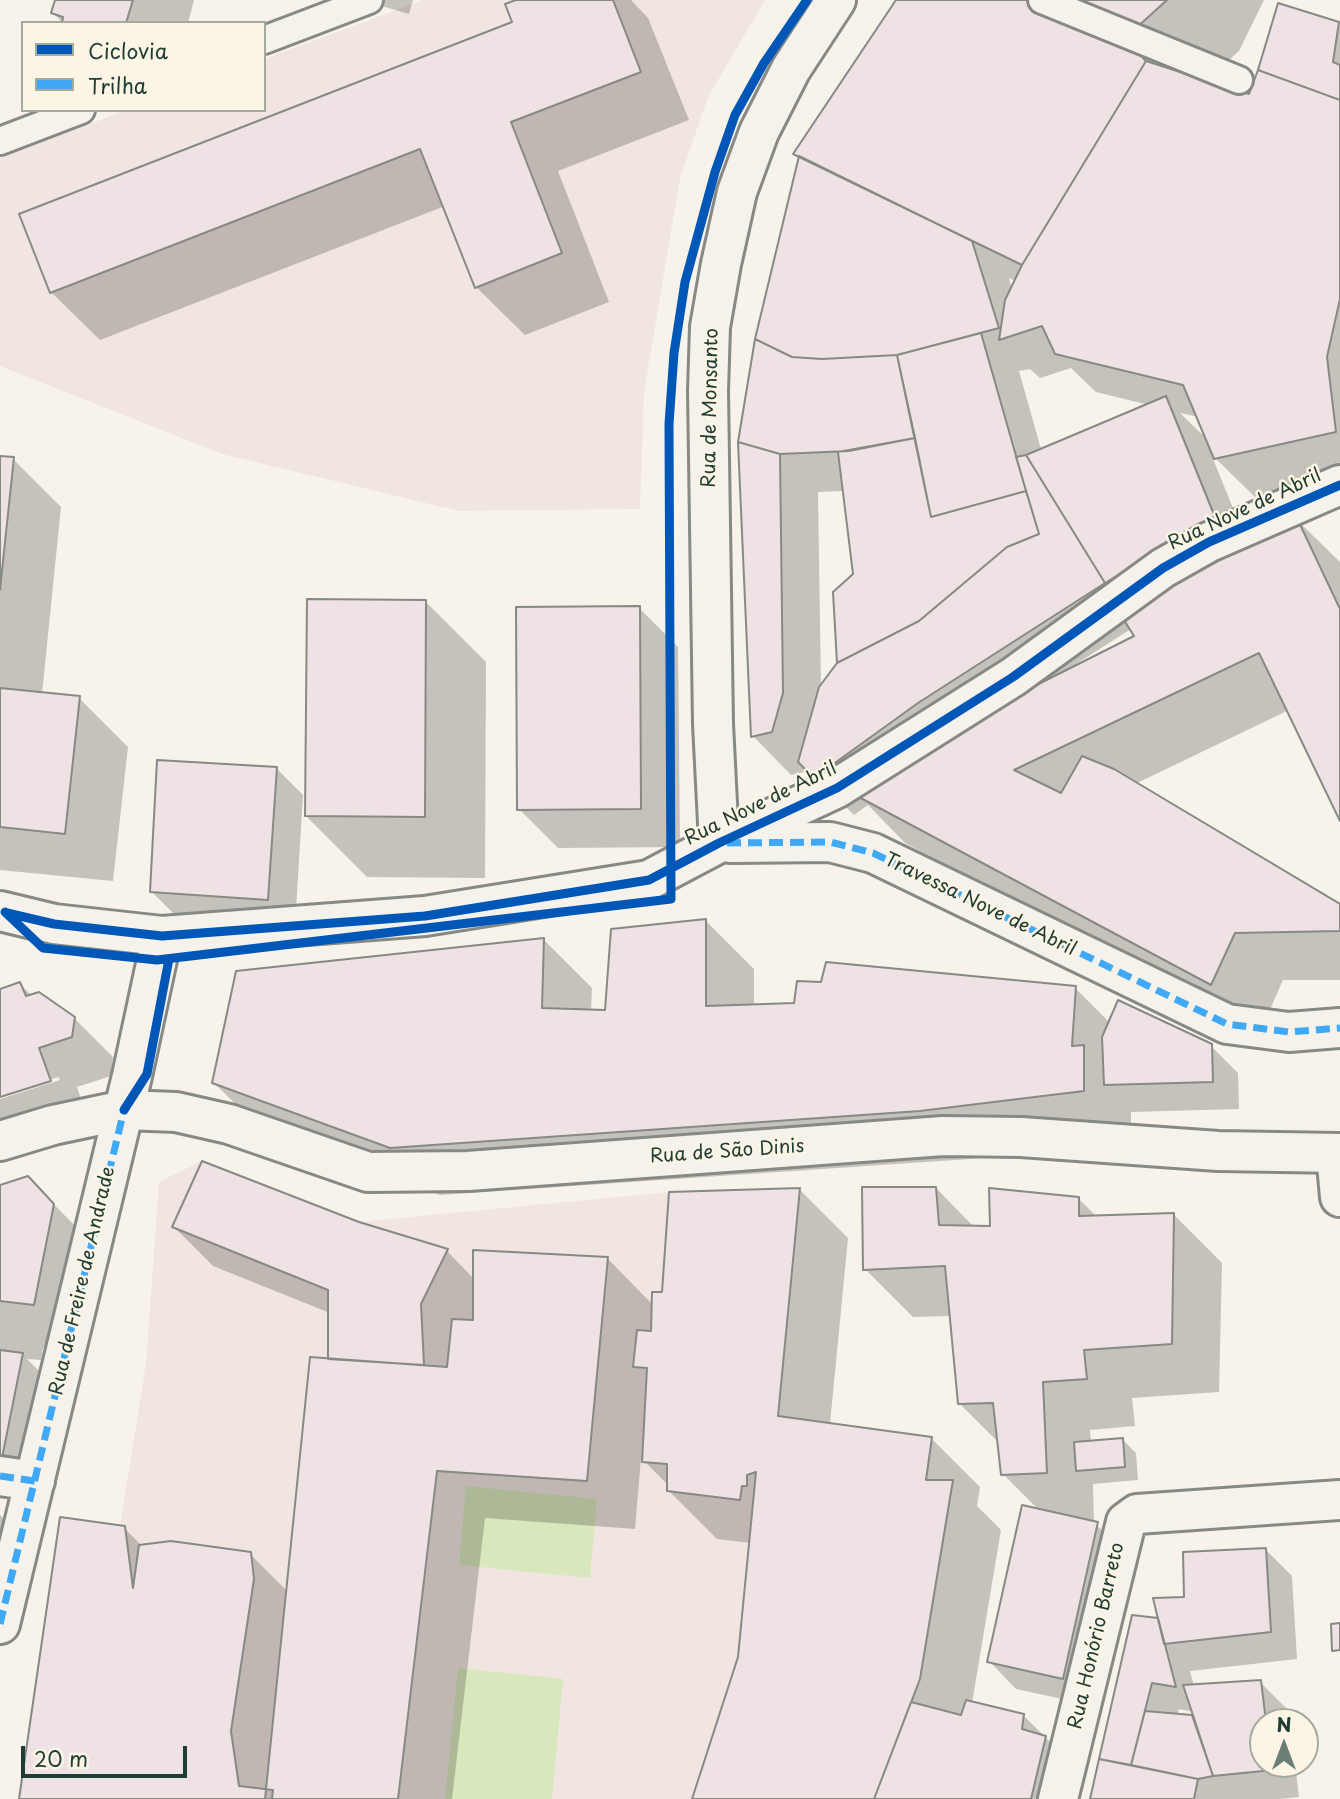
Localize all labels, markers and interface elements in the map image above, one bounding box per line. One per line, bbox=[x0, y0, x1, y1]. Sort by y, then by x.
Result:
legend bbox=[21, 21, 266, 112]
text: Ciclovia bbox=[88, 34, 168, 66]
text: Trilha bbox=[88, 69, 147, 101]
street label: Rua de Monsanto bbox=[698, 328, 724, 488]
street label: Rua Nove de Abril bbox=[1165, 464, 1325, 556]
street label: Rua Nove de Abril bbox=[681, 757, 841, 851]
street label: Travessa Nove de Abril bbox=[880, 849, 1080, 961]
street label: Rua de São Dinis bbox=[649, 1135, 805, 1169]
street label: Rua de Freire de Andrade bbox=[46, 1164, 120, 1398]
street label: Rua Honório Barreto bbox=[1064, 1540, 1130, 1732]
north arrow bbox=[1249, 1708, 1319, 1778]
text: N bbox=[1276, 1710, 1292, 1738]
scale bar bbox=[24, 1732, 191, 1776]
text: 20 m bbox=[34, 1742, 88, 1774]

